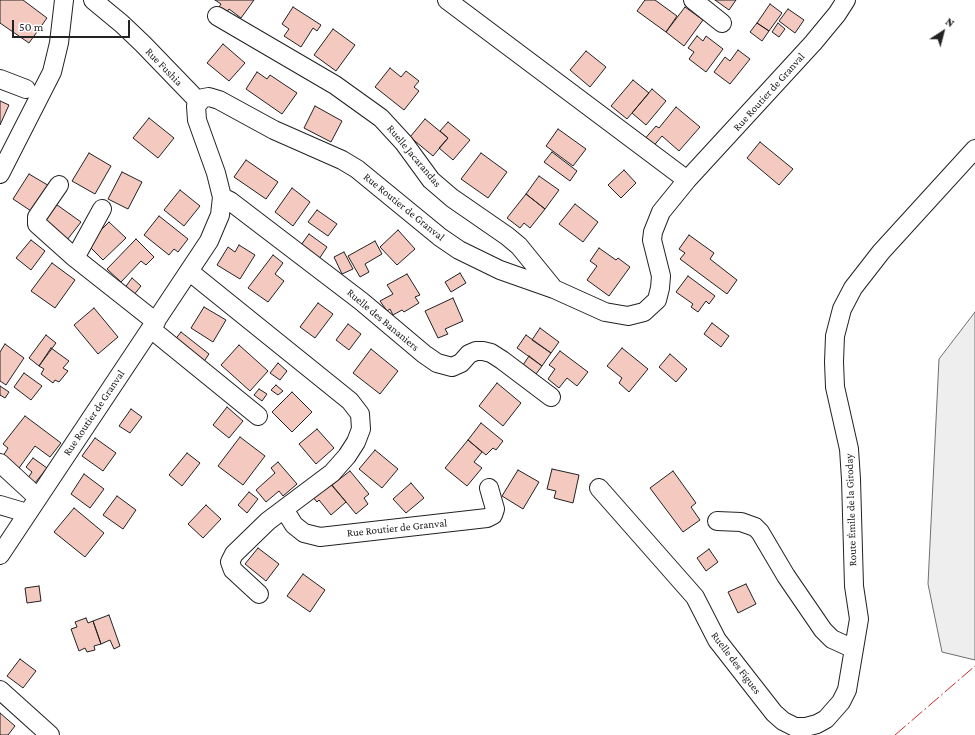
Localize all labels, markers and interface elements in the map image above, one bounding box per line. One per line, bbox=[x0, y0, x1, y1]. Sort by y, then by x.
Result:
scale bar bbox=[14, 12, 132, 38]
north arrow bbox=[923, 12, 963, 52]
text: N bbox=[943, 15, 957, 29]
text: 50 m bbox=[19, 20, 43, 34]
street label: Rue Fushia bbox=[143, 45, 185, 89]
street label: Rue Routier de Granval bbox=[730, 50, 808, 134]
street label: Ruelle Jacarandas bbox=[384, 122, 444, 190]
street label: Rue Routier de Granval bbox=[361, 170, 447, 244]
street label: Ruelle des Bananiers bbox=[344, 286, 422, 354]
street label: Rue Routier de Granval bbox=[60, 368, 128, 458]
street label: Route Émile de la Giroday bbox=[842, 453, 860, 567]
street label: Rue Routier de Granval bbox=[346, 516, 448, 540]
street label: Ruelle des Figues bbox=[708, 629, 764, 697]

